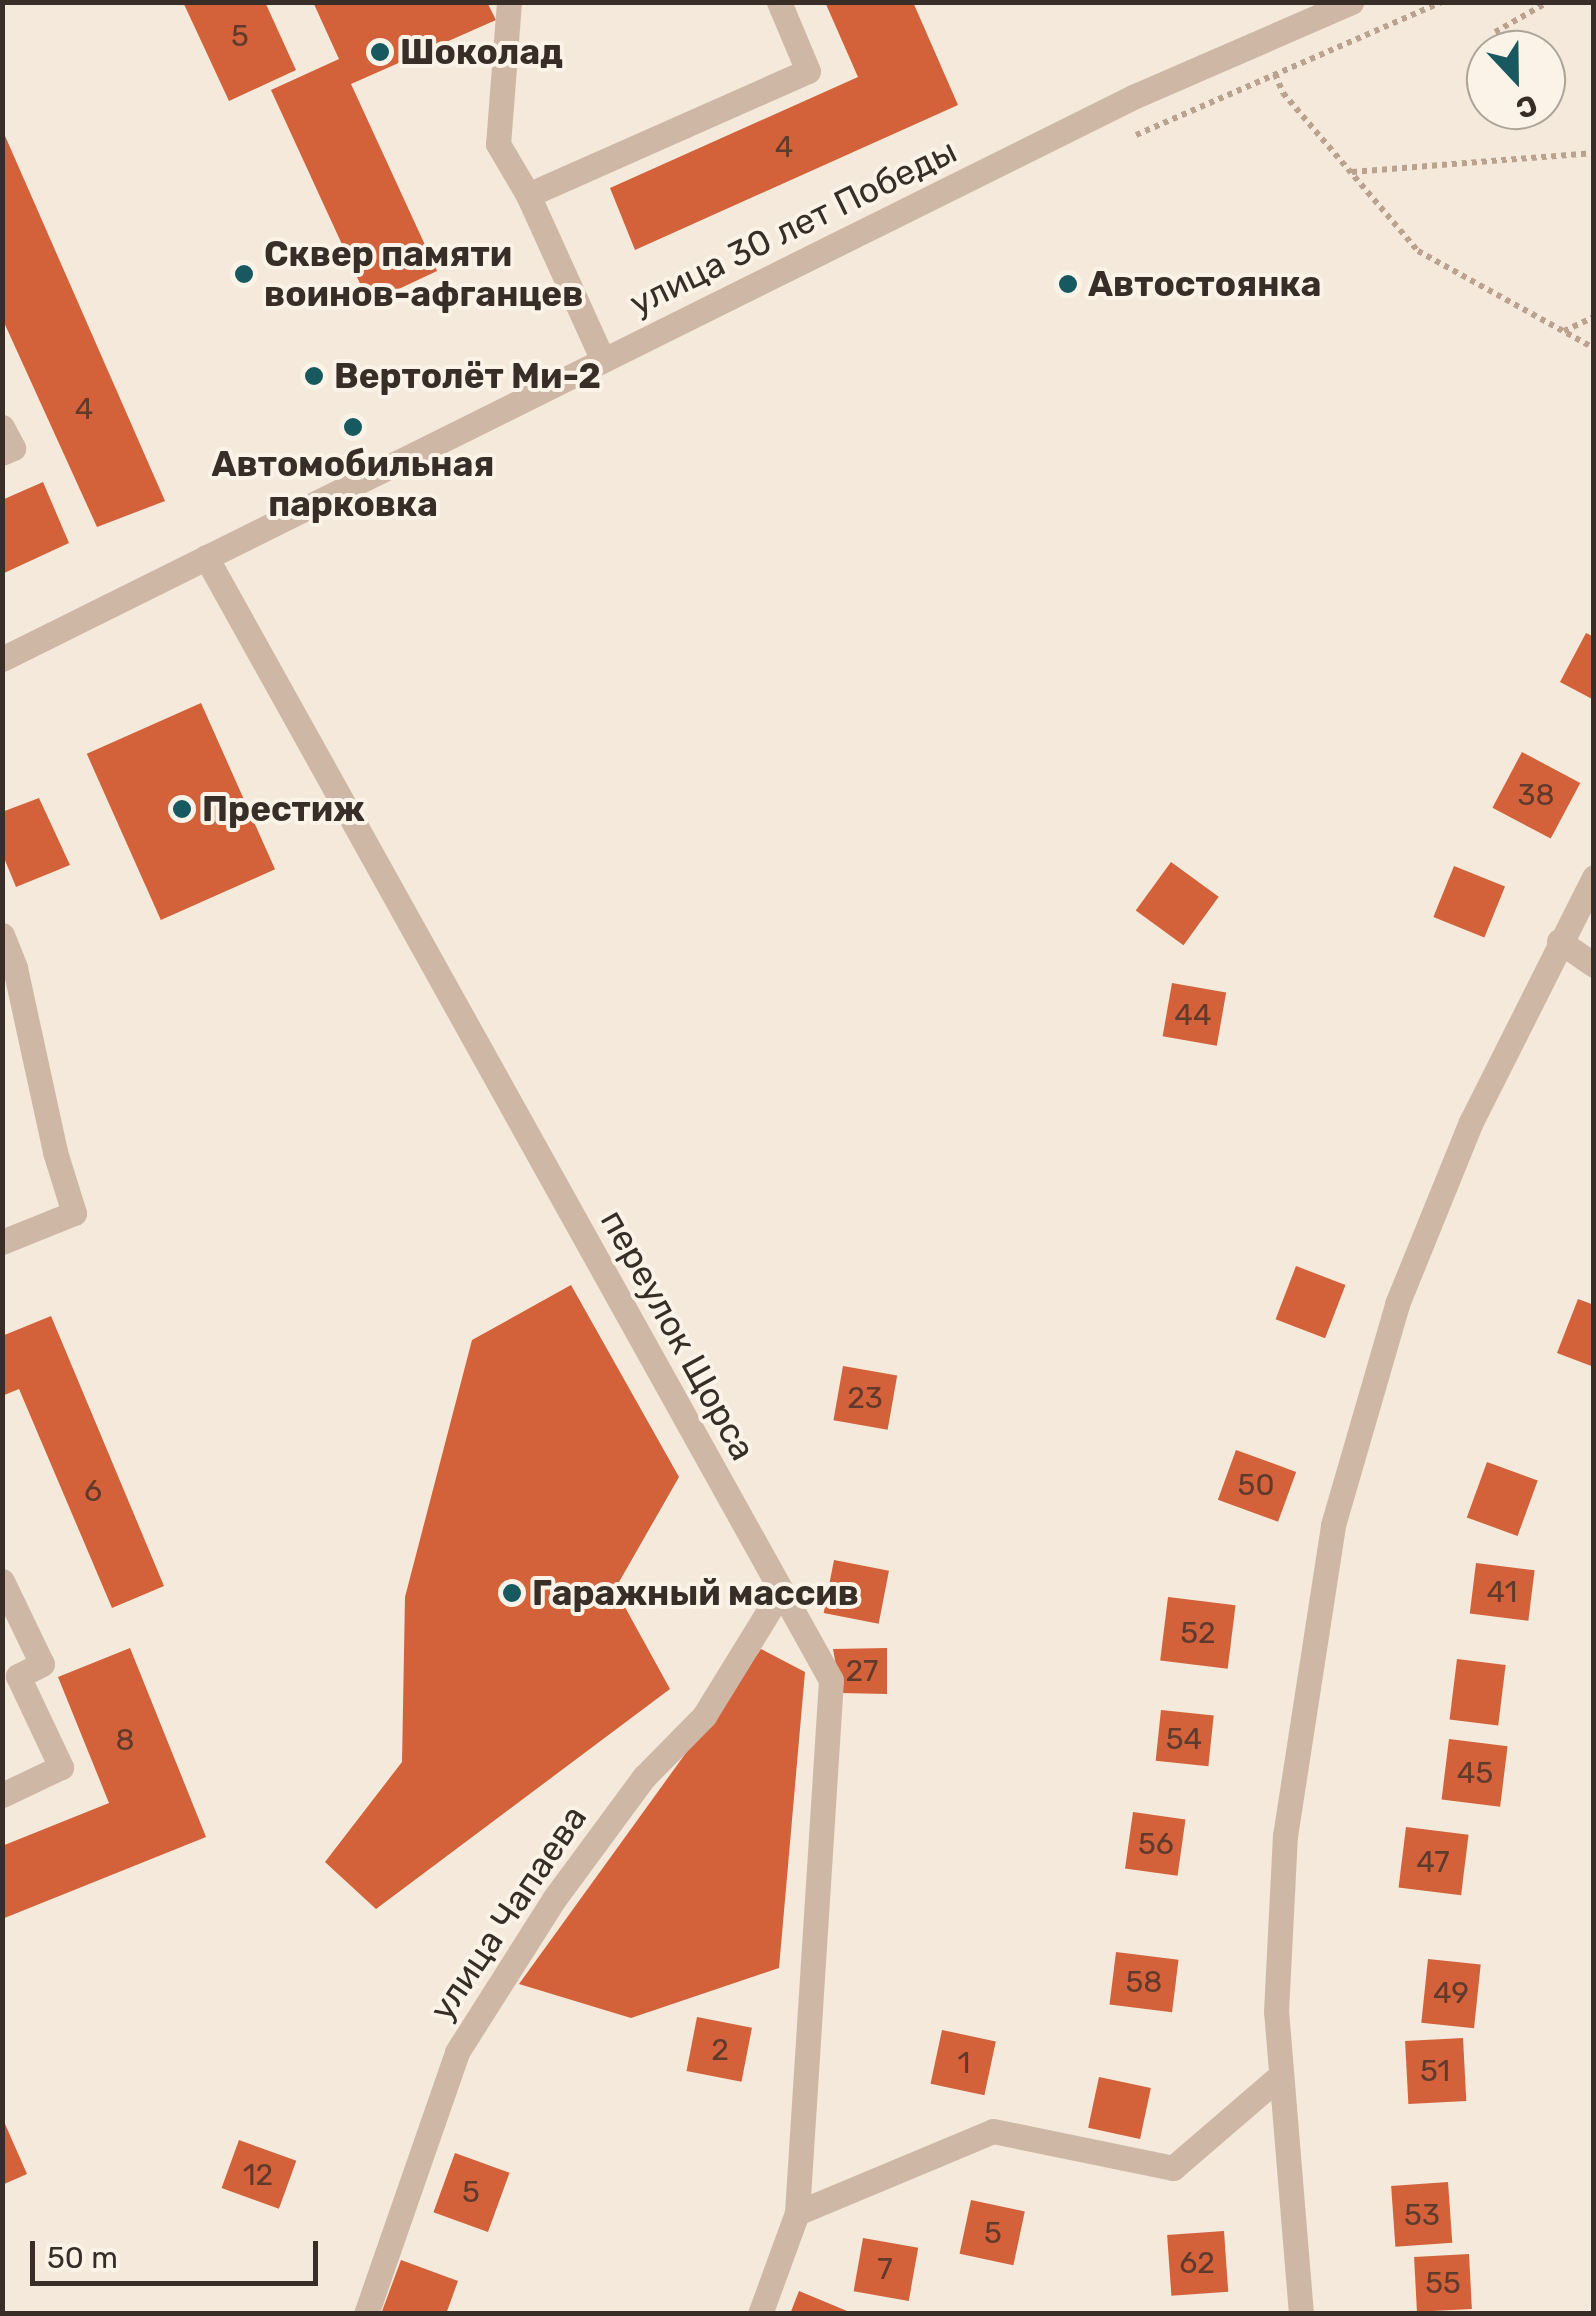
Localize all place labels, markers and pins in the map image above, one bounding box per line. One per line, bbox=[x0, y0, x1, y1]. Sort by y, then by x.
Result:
place label: Шоколад bbox=[400, 31, 563, 73]
marker: Шоколад bbox=[369, 41, 391, 63]
place label: Сквер памяти воинов-афганцев bbox=[264, 233, 583, 315]
marker: Сквер памяти воинов-афганцев bbox=[233, 263, 255, 285]
place label: Автостоянка bbox=[1088, 263, 1321, 305]
marker: Автостоянка bbox=[1057, 273, 1079, 295]
place label: Вертолёт Ми-2 bbox=[334, 355, 601, 397]
marker: Вертолёт Ми-2 bbox=[303, 365, 325, 387]
marker: Автомобильная парковка bbox=[342, 416, 364, 438]
place label: Автомобильная парковка bbox=[212, 443, 494, 525]
place label: Престиж bbox=[202, 788, 365, 830]
marker: Престиж bbox=[171, 798, 193, 820]
place label: Гаражный массив bbox=[532, 1572, 859, 1614]
marker: Гаражный массив bbox=[501, 1582, 523, 1604]

